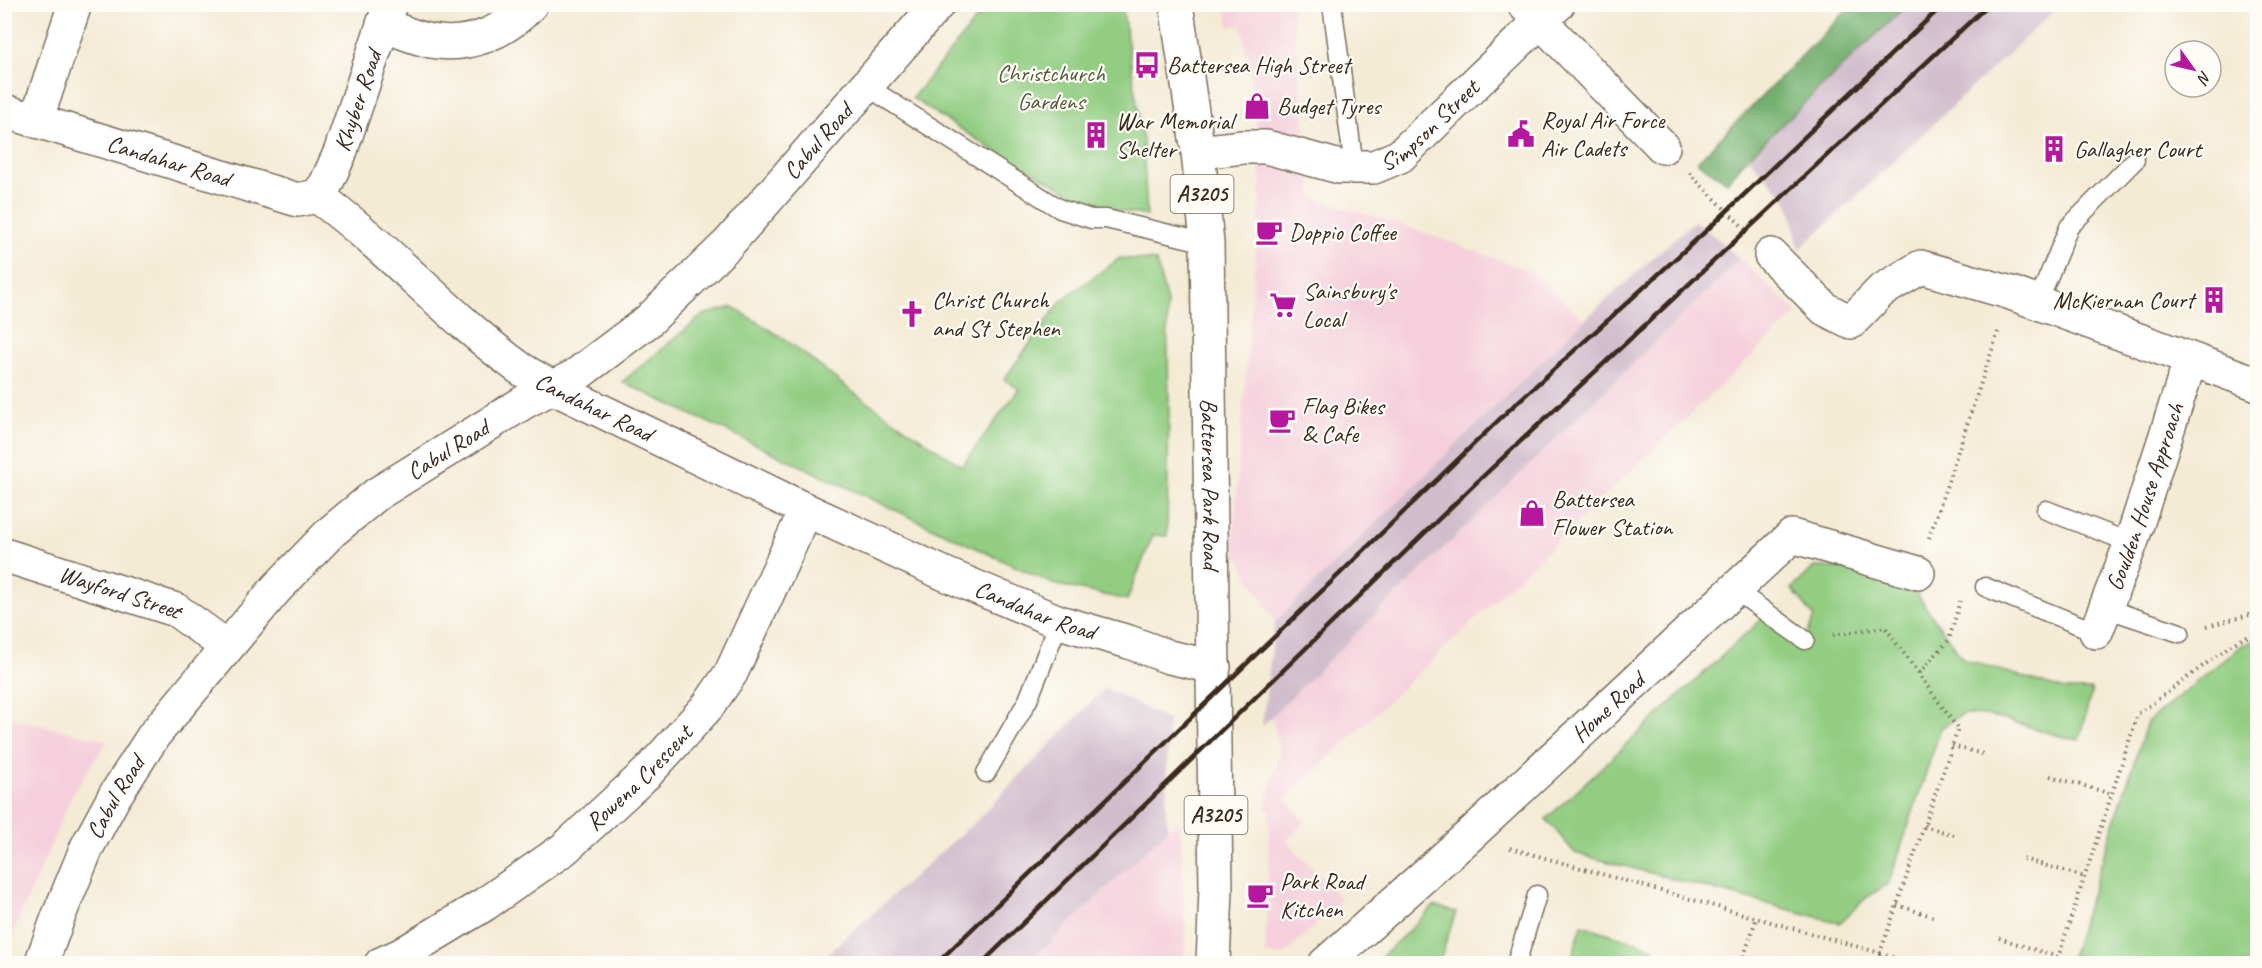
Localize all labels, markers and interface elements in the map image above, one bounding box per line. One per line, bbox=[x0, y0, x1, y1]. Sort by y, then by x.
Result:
north arrow bbox=[2163, 39, 2223, 99]
street label: Khyber Road bbox=[327, 43, 389, 155]
bus stop icon: Battersea High Street bbox=[1132, 50, 1162, 80]
place label: Battersea High Street bbox=[1167, 50, 1353, 80]
park label: Christchurch Gardens bbox=[997, 58, 1106, 116]
text: N bbox=[2192, 67, 2216, 89]
street label: Simpson Street bbox=[1375, 72, 1487, 178]
shop icon: Budget Tyres bbox=[1242, 91, 1272, 121]
place label: Budget Tyres bbox=[1277, 91, 1382, 121]
street label: Cabul Road bbox=[776, 94, 862, 186]
place label: Royal Air Force Air Cadets bbox=[1541, 105, 1666, 163]
place label: War Memorial Shelter bbox=[1116, 106, 1237, 164]
public building icon: Royal Air Force Air Cadets bbox=[1506, 119, 1536, 149]
building icon: War Memorial Shelter bbox=[1081, 120, 1111, 150]
street label: Candahar Road bbox=[103, 128, 237, 195]
building icon: Gallagher Court bbox=[2039, 134, 2069, 164]
place label: Gallagher Court bbox=[2074, 134, 2203, 164]
road number: A3205 bbox=[1170, 175, 1234, 213]
cafe icon: Doppio Coffee bbox=[1254, 217, 1284, 247]
place label: Doppio Coffee bbox=[1289, 217, 1398, 247]
place label: Sainsbury's Local bbox=[1303, 276, 1398, 334]
place label: Christ Church and St Stephen bbox=[932, 285, 1061, 343]
place label: McKiernan Court bbox=[2053, 285, 2197, 315]
building icon: McKiernan Court bbox=[2199, 285, 2229, 315]
supermarket icon: Sainsbury's Local bbox=[1268, 290, 1298, 320]
church icon: Christ Church and St Stephen bbox=[897, 299, 927, 329]
street label: Candahar Road bbox=[530, 366, 661, 450]
place label: Flag Bikes & Cafe bbox=[1302, 391, 1387, 449]
street label: Battersea Park Road bbox=[1194, 398, 1227, 573]
street label: Goulden House Approach bbox=[2099, 398, 2191, 595]
cafe icon: Flag Bikes & Cafe bbox=[1267, 405, 1297, 435]
street label: Cabul Road bbox=[401, 411, 498, 487]
place label: Battersea Flower Station bbox=[1552, 484, 1673, 542]
shop icon: Battersea Flower Station bbox=[1517, 498, 1547, 528]
street label: Wayford Street bbox=[55, 559, 190, 626]
street label: Candahar Road bbox=[970, 573, 1102, 648]
street label: Home Road bbox=[1565, 663, 1653, 749]
street label: Rowena Crescent bbox=[579, 717, 700, 837]
street label: Cabul Road bbox=[79, 747, 154, 844]
road number: A3205 bbox=[1184, 796, 1248, 834]
place label: Park Road Kitchen bbox=[1280, 866, 1367, 924]
cafe icon: Park Road Kitchen bbox=[1245, 880, 1275, 910]

